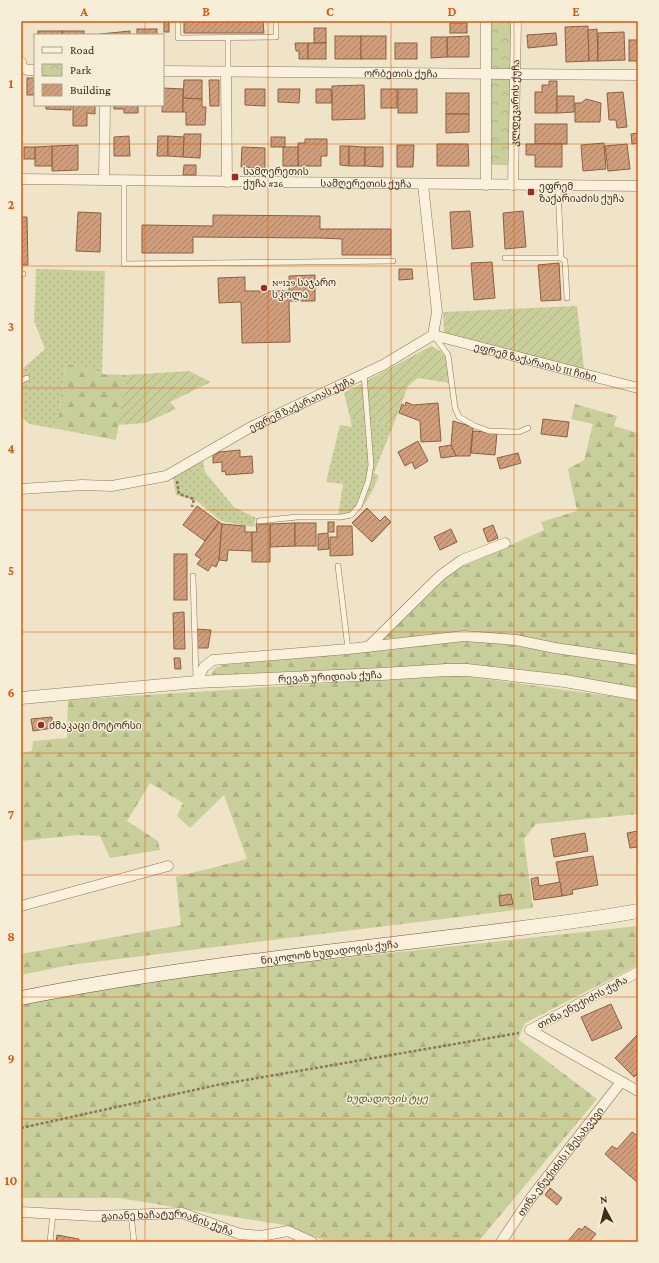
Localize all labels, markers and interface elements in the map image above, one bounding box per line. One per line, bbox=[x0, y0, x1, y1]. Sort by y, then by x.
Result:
text: A bbox=[79, 4, 88, 19]
text: B bbox=[202, 4, 210, 19]
text: C bbox=[326, 4, 334, 19]
text: D bbox=[448, 4, 457, 19]
text: E bbox=[572, 4, 580, 19]
legend bbox=[34, 34, 164, 106]
text: Road bbox=[70, 43, 95, 57]
street label: კლდეკარის ქუჩა bbox=[509, 59, 522, 147]
text: Park bbox=[70, 63, 92, 77]
street label: ორბეთის ქუჩა bbox=[364, 68, 438, 80]
text: 1 bbox=[9, 76, 14, 91]
text: Building bbox=[70, 83, 111, 97]
place label: სამღერეთის ქუჩა #26 bbox=[243, 166, 309, 190]
marker: სამღერეთის ქუჩა #26 bbox=[230, 172, 240, 182]
street label: სამღერეთის ქუჩა bbox=[320, 177, 412, 190]
place label: ეფრემ ზაქარიაძის ქუჩა bbox=[539, 181, 624, 205]
marker: ეფრემ ზაქარიაძის ქუჩა bbox=[526, 187, 536, 197]
text: 2 bbox=[8, 197, 15, 212]
place label: №129 საჯარო სკოლა bbox=[272, 277, 336, 301]
marker: №129 საჯარო სკოლა bbox=[259, 283, 269, 293]
text: 3 bbox=[8, 319, 14, 334]
street label: ეფრემ ზაქარაიას III ჩიხი bbox=[473, 341, 598, 383]
street label: ეფრემ ზაქარაიას ქუჩა bbox=[247, 374, 356, 434]
text: 4 bbox=[7, 441, 15, 456]
text: 5 bbox=[8, 563, 14, 578]
street label: რევაზ ურიდიას ქუჩა bbox=[278, 669, 382, 685]
text: 6 bbox=[7, 685, 15, 700]
marker: ძმაკაცი მოტორსი bbox=[36, 720, 46, 730]
place label: ძმაკაცი მოტორსი bbox=[49, 720, 142, 732]
text: 7 bbox=[8, 807, 14, 822]
text: 8 bbox=[7, 929, 15, 944]
street label: ნიკოლოზ ხუდადოვის ქუჩა bbox=[260, 938, 399, 966]
street label: თინა ენუქიძის ქუჩა bbox=[535, 974, 630, 1032]
text: 9 bbox=[7, 1051, 15, 1066]
park label: ხუდადოვის ტყე bbox=[346, 1093, 429, 1105]
street label: თინა ენუქიძის I შესახვევი bbox=[515, 1105, 606, 1218]
text: 10 bbox=[5, 1173, 17, 1188]
north arrow bbox=[585, 1189, 625, 1229]
text: N bbox=[599, 1193, 609, 1205]
street label: გაიანე ხაჩატურიანის ქუჩა bbox=[101, 1208, 235, 1237]

